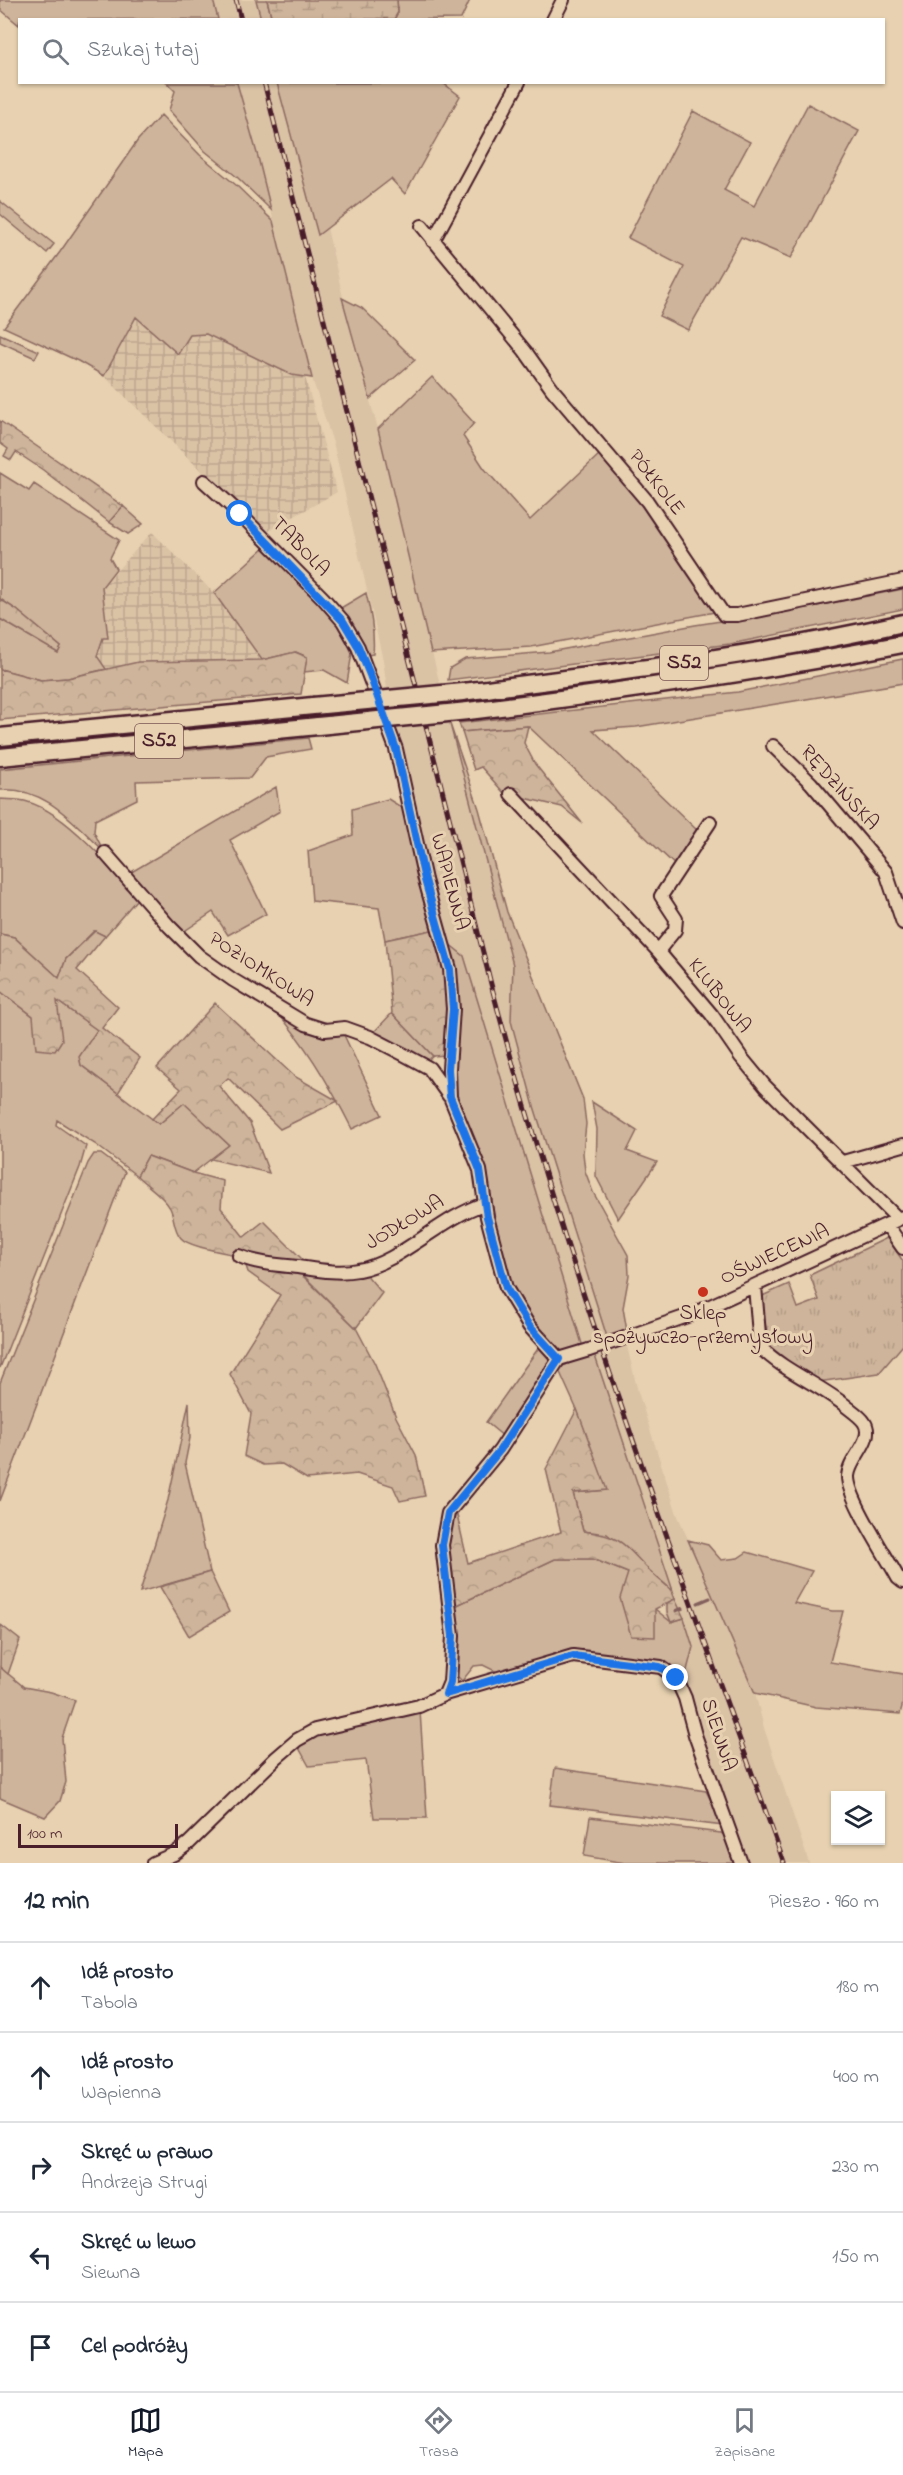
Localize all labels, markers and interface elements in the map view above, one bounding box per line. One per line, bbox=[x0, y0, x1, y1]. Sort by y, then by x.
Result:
search box bbox=[18, 18, 885, 84]
icon: search bbox=[39, 35, 72, 68]
text: Szukaj tutaj bbox=[87, 35, 198, 67]
street label: PÓŁKOLE bbox=[620, 443, 692, 523]
route start bbox=[226, 500, 252, 526]
street label: TABOLA bbox=[264, 510, 336, 584]
road number: S52 bbox=[660, 646, 708, 680]
road number: S52 bbox=[135, 724, 183, 758]
street label: RĘDZIŃSKA bbox=[792, 738, 886, 838]
street label: WAPIENNA bbox=[422, 830, 476, 934]
street label: POZIOMKOWA bbox=[202, 925, 320, 1015]
street label: KLUBOWA bbox=[680, 952, 758, 1040]
street label: JODŁOWA bbox=[360, 1188, 450, 1258]
street label: OŚWIECENIA bbox=[715, 1217, 835, 1293]
marker: Sklep spożywczo-przemysłowy bbox=[696, 1285, 710, 1299]
place label: Sklep spożywczo-przemysłowy bbox=[593, 1299, 813, 1355]
route end bbox=[662, 1664, 688, 1690]
street label: SIEWNA bbox=[692, 1695, 744, 1775]
map controls bbox=[831, 1791, 885, 1845]
button: layers bbox=[831, 1791, 885, 1845]
scale bar bbox=[18, 1821, 178, 1848]
text: 100 m bbox=[27, 1822, 62, 1846]
text: 12 min bbox=[24, 1883, 89, 1921]
text: Pieszo · 960 m bbox=[769, 1888, 879, 1917]
text: Idź prosto bbox=[81, 1957, 174, 1989]
icon: ahead bbox=[24, 1971, 57, 2004]
text: 180 m bbox=[836, 1973, 879, 2002]
text: Tabola bbox=[81, 1989, 138, 2018]
text: Idź prosto bbox=[81, 2047, 174, 2079]
icon: ahead bbox=[24, 2061, 57, 2094]
text: 400 m bbox=[833, 2063, 879, 2092]
text: Wapienna bbox=[81, 2079, 161, 2108]
text: Skręć w prawo bbox=[81, 2137, 213, 2169]
icon: right bbox=[24, 2151, 57, 2184]
text: 230 m bbox=[832, 2153, 879, 2182]
text: Andrzeja Strugi bbox=[81, 2169, 208, 2198]
text: Skręć w lewo bbox=[81, 2227, 196, 2259]
icon: left bbox=[24, 2241, 57, 2274]
text: 150 m bbox=[832, 2243, 879, 2272]
text: Siewna bbox=[81, 2259, 140, 2288]
icon: arrive bbox=[24, 2331, 57, 2364]
text: Cel podróży bbox=[81, 2331, 188, 2363]
tab: Mapa bbox=[128, 2404, 163, 2464]
tab: Trasa bbox=[419, 2404, 459, 2464]
tab: Zapisane bbox=[714, 2404, 775, 2464]

